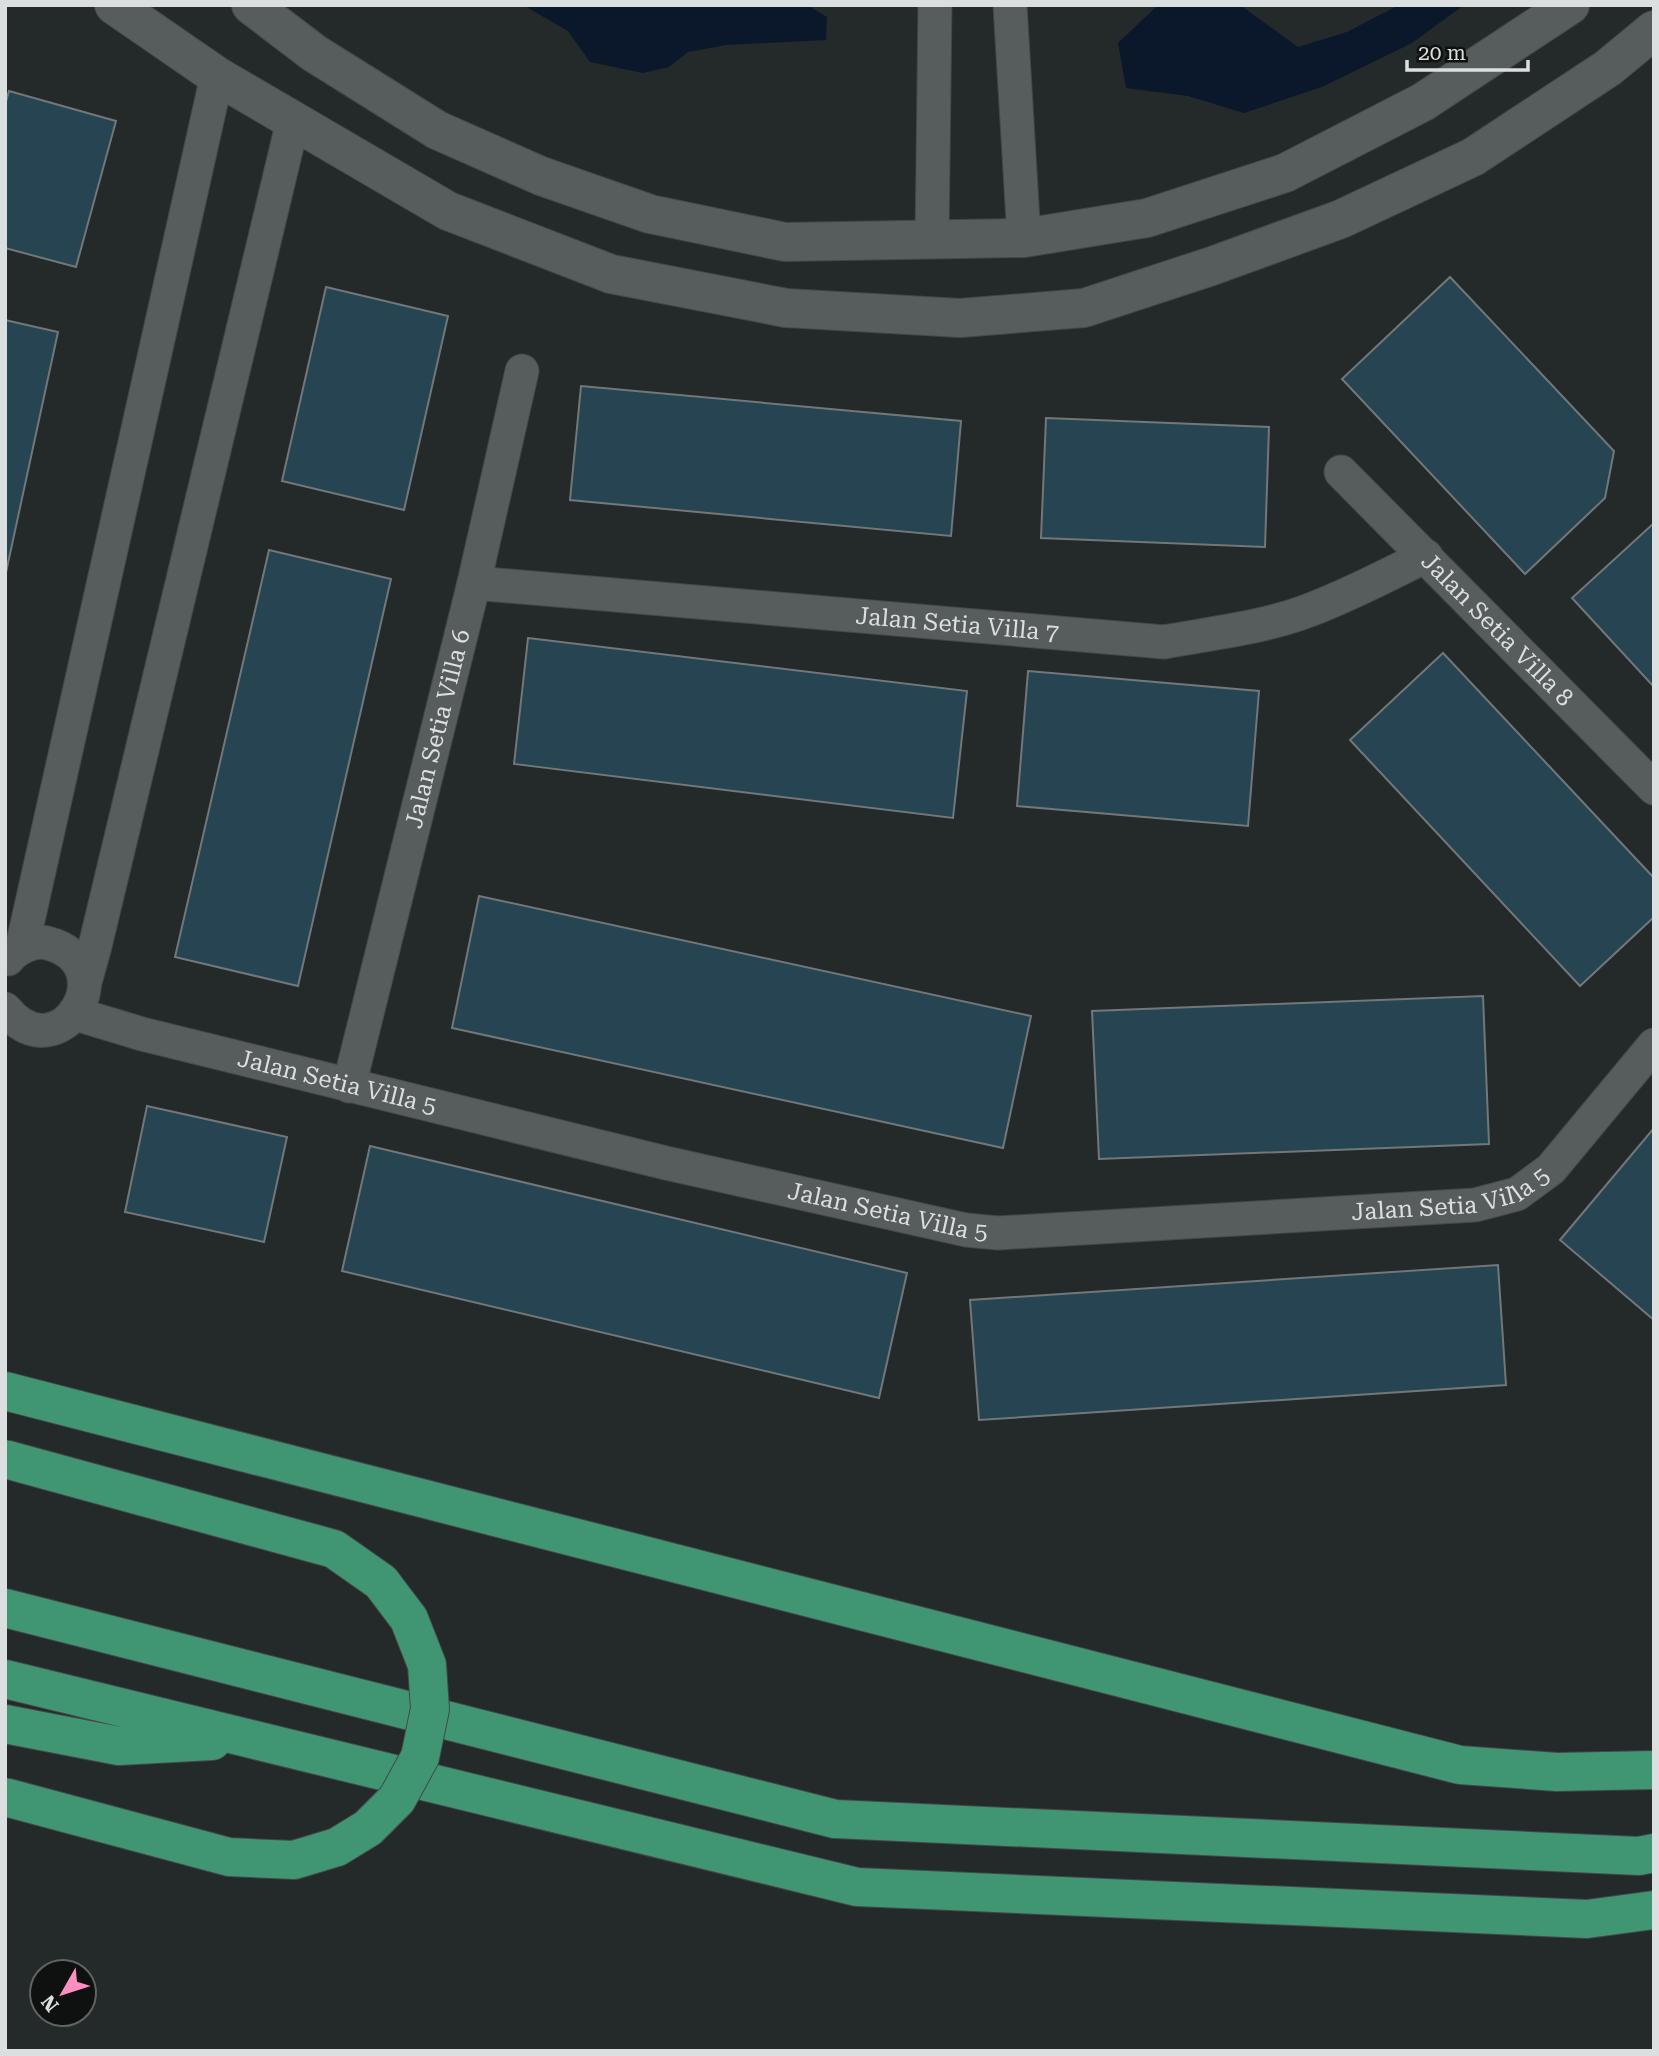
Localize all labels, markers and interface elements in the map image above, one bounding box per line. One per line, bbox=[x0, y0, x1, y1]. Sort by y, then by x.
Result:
scale bar bbox=[1407, 28, 1528, 72]
text: 20 m bbox=[1418, 41, 1466, 65]
street label: Jalan Setia Villa 8 bbox=[1415, 547, 1579, 712]
street label: Jalan Setia Villa 7 bbox=[854, 602, 1060, 647]
street label: Jalan Setia Villa 6 bbox=[400, 626, 476, 831]
street label: Jalan Setia Villa 5 bbox=[235, 1044, 440, 1120]
street label: Jalan Setia Villa 5 bbox=[1350, 1161, 1555, 1226]
street label: Jalan Setia Villa 5 bbox=[785, 1177, 989, 1246]
north arrow bbox=[28, 1958, 98, 2028]
text: N bbox=[36, 1990, 64, 2016]

